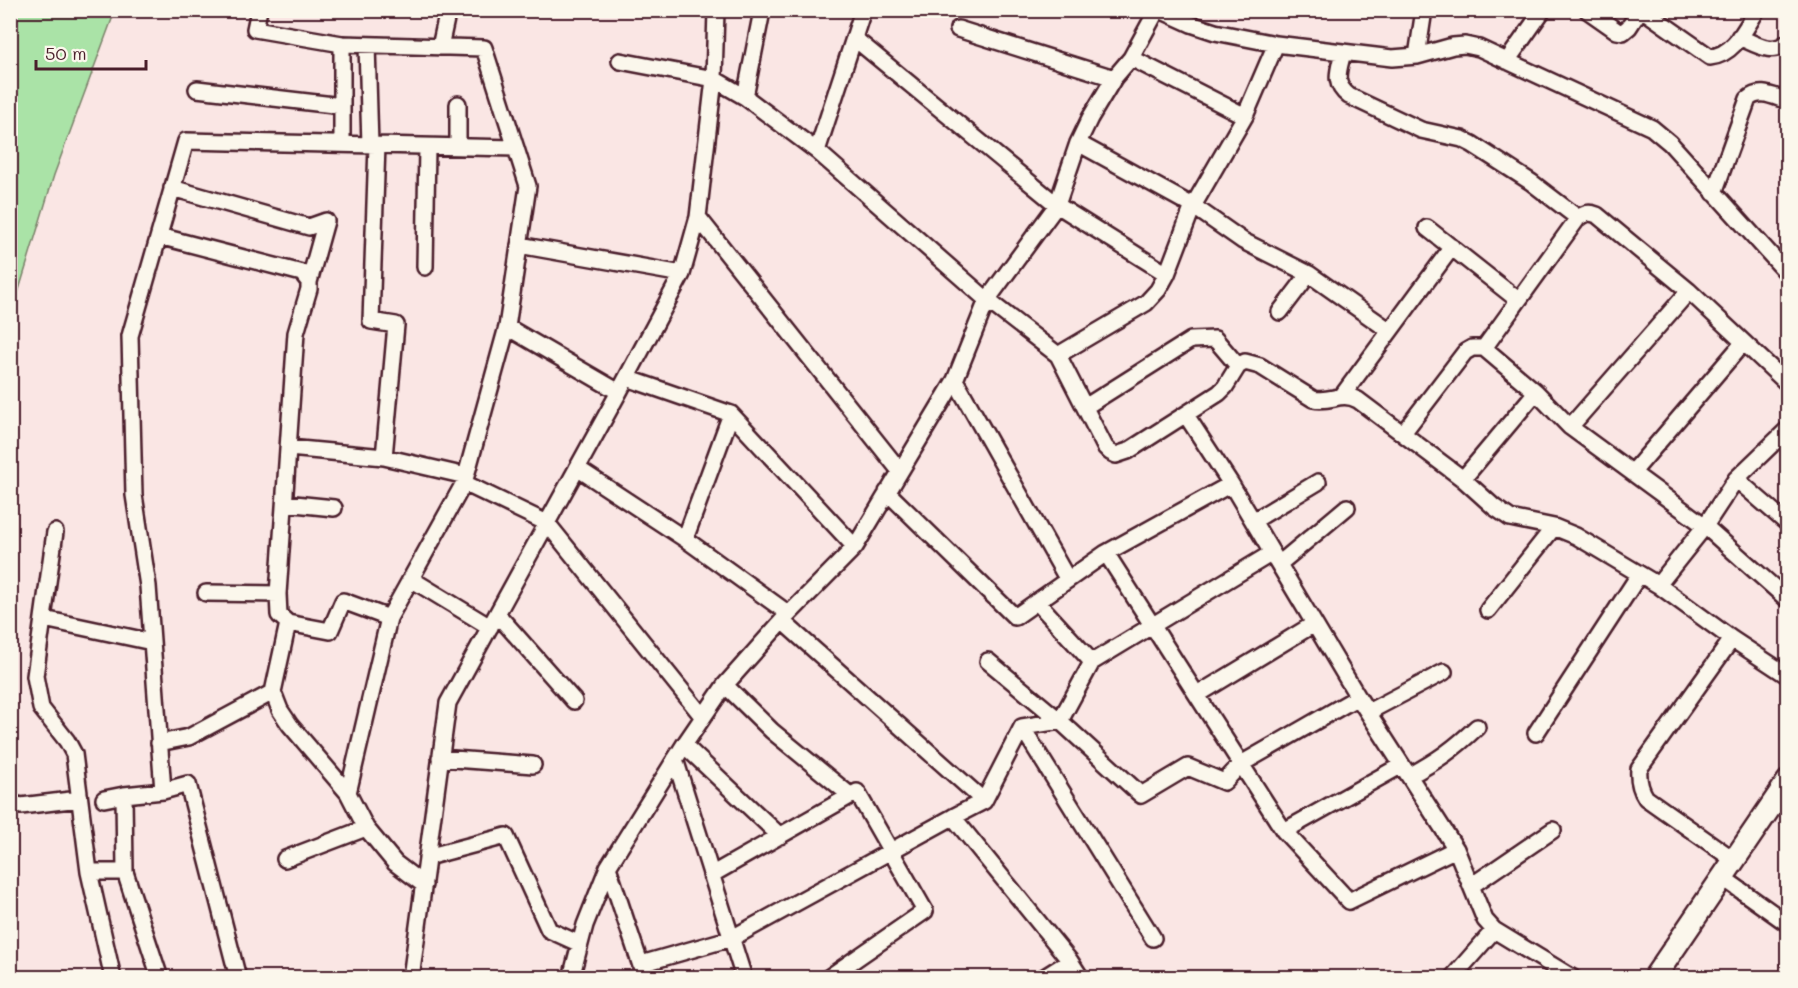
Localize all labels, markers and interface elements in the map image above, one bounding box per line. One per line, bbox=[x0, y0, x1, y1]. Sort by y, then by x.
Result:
scale bar bbox=[36, 33, 146, 71]
text: 50 m bbox=[45, 41, 87, 65]

